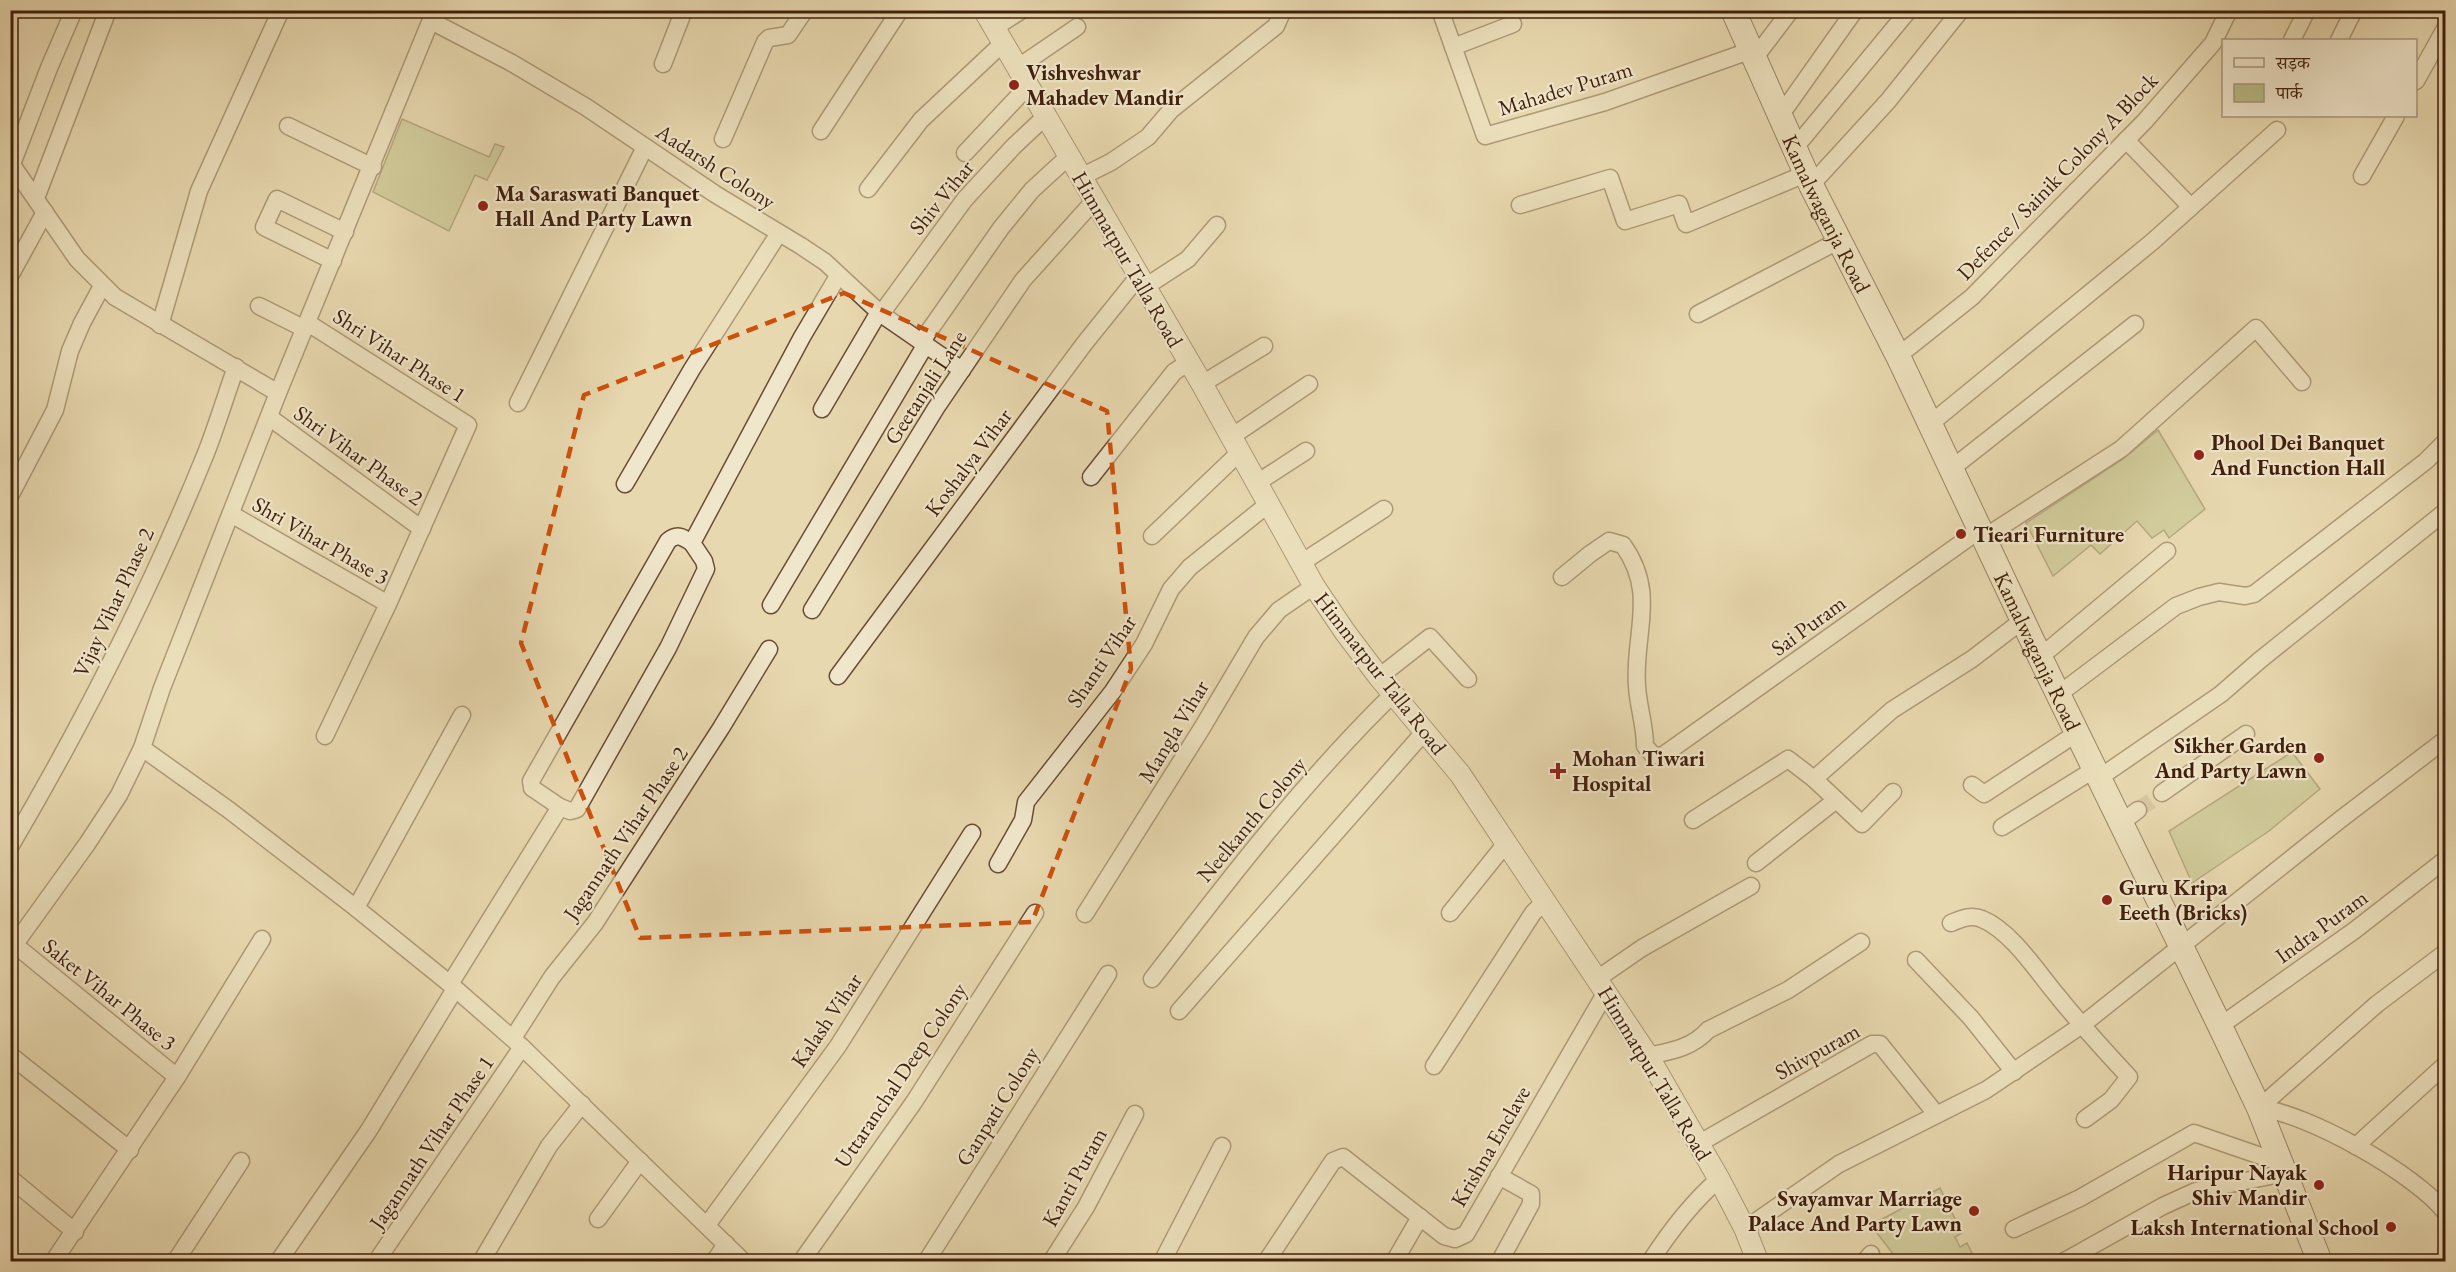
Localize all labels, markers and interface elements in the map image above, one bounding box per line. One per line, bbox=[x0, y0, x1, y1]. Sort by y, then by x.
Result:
legend bbox=[2222, 39, 2417, 117]
text: सड़क bbox=[2275, 51, 2311, 74]
street label: Mahadev Puram bbox=[1494, 54, 1636, 123]
place label: Vishveshwar Mahadev Mandir bbox=[1026, 58, 1184, 112]
street label: Defence / Sainik Colony A Block bbox=[1950, 66, 2165, 286]
marker: Vishveshwar Mahadev Mandir bbox=[1007, 78, 1021, 92]
text: पार्क bbox=[2275, 81, 2304, 104]
street label: Aadarsh Colony bbox=[650, 116, 781, 216]
street label: Kamalwaganja Road bbox=[1775, 130, 1878, 298]
street label: Shiv Vihar bbox=[902, 153, 981, 241]
street label: Himmatpur Talla Road bbox=[1065, 166, 1190, 353]
place label: Ma Saraswati Banquet Hall And Party Lawn bbox=[495, 179, 700, 233]
marker: Ma Saraswati Banquet Hall And Party Lawn bbox=[476, 199, 490, 213]
street label: Shri Vihar Phase 1 bbox=[328, 302, 472, 409]
street label: Geetanjali Lane bbox=[878, 324, 973, 450]
street label: Shri Vihar Phase 2 bbox=[288, 399, 430, 512]
street label: Koshalya Vihar bbox=[918, 402, 1019, 522]
place label: Phool Dei Banquet And Function Hall bbox=[2210, 428, 2386, 482]
marker: Phool Dei Banquet And Function Hall bbox=[2192, 448, 2206, 462]
street label: Shri Vihar Phase 3 bbox=[247, 490, 394, 591]
place label: Tieari Furniture bbox=[1973, 520, 2124, 549]
street label: Vijay Vihar Phase 2 bbox=[66, 522, 161, 682]
marker: Tieari Furniture bbox=[1954, 527, 1968, 541]
street label: Kamalwaganja Road bbox=[1987, 567, 2088, 736]
street label: Himmatpur Talla Road bbox=[1308, 586, 1454, 761]
street label: Sai Puram bbox=[1765, 588, 1852, 662]
street label: Shanti Vihar bbox=[1060, 609, 1143, 713]
street label: Mangla Vihar bbox=[1131, 674, 1216, 788]
place label: Sikher Garden And Party Lawn bbox=[2154, 731, 2308, 785]
street label: Jagannath Vihar Phase 2 bbox=[555, 740, 695, 928]
place label: Mohan Tiwari Hospital bbox=[1572, 744, 1705, 798]
street label: Neelkanth Colony bbox=[1190, 750, 1313, 888]
marker: Sikher Garden And Party Lawn bbox=[2312, 751, 2326, 765]
marker: Mohan Tiwari Hospital bbox=[1549, 762, 1567, 780]
place label: Guru Kripa Eeeth (Bricks) bbox=[2119, 873, 2247, 927]
street label: Indra Puram bbox=[2269, 883, 2373, 970]
marker: Guru Kripa Eeeth (Bricks) bbox=[2100, 893, 2114, 907]
street label: Saket Vihar Phase 3 bbox=[37, 932, 182, 1057]
street label: Kalash Vihar bbox=[784, 967, 869, 1073]
street label: Uttaranchal Deep Colony bbox=[828, 977, 973, 1174]
street label: Himmatpur Talla Road bbox=[1591, 981, 1719, 1167]
street label: Shivpuram bbox=[1770, 1016, 1865, 1087]
street label: Ganpati Colony bbox=[949, 1041, 1046, 1171]
street label: Jagannath Vihar Phase 1 bbox=[361, 1050, 500, 1237]
street label: Krishna Enclave bbox=[1444, 1080, 1537, 1212]
street label: Kanti Puram bbox=[1035, 1123, 1114, 1232]
place label: Haripur Nayak Shiv Mandir bbox=[2167, 1158, 2308, 1212]
marker: Haripur Nayak Shiv Mandir bbox=[2312, 1178, 2326, 1192]
place label: Svayamvar Marriage Palace And Party Lawn bbox=[1748, 1184, 1963, 1238]
marker: Svayamvar Marriage Palace And Party Lawn bbox=[1967, 1204, 1981, 1218]
place label: Laksh International School bbox=[2131, 1213, 2379, 1242]
marker: Laksh International School bbox=[2384, 1220, 2398, 1234]

